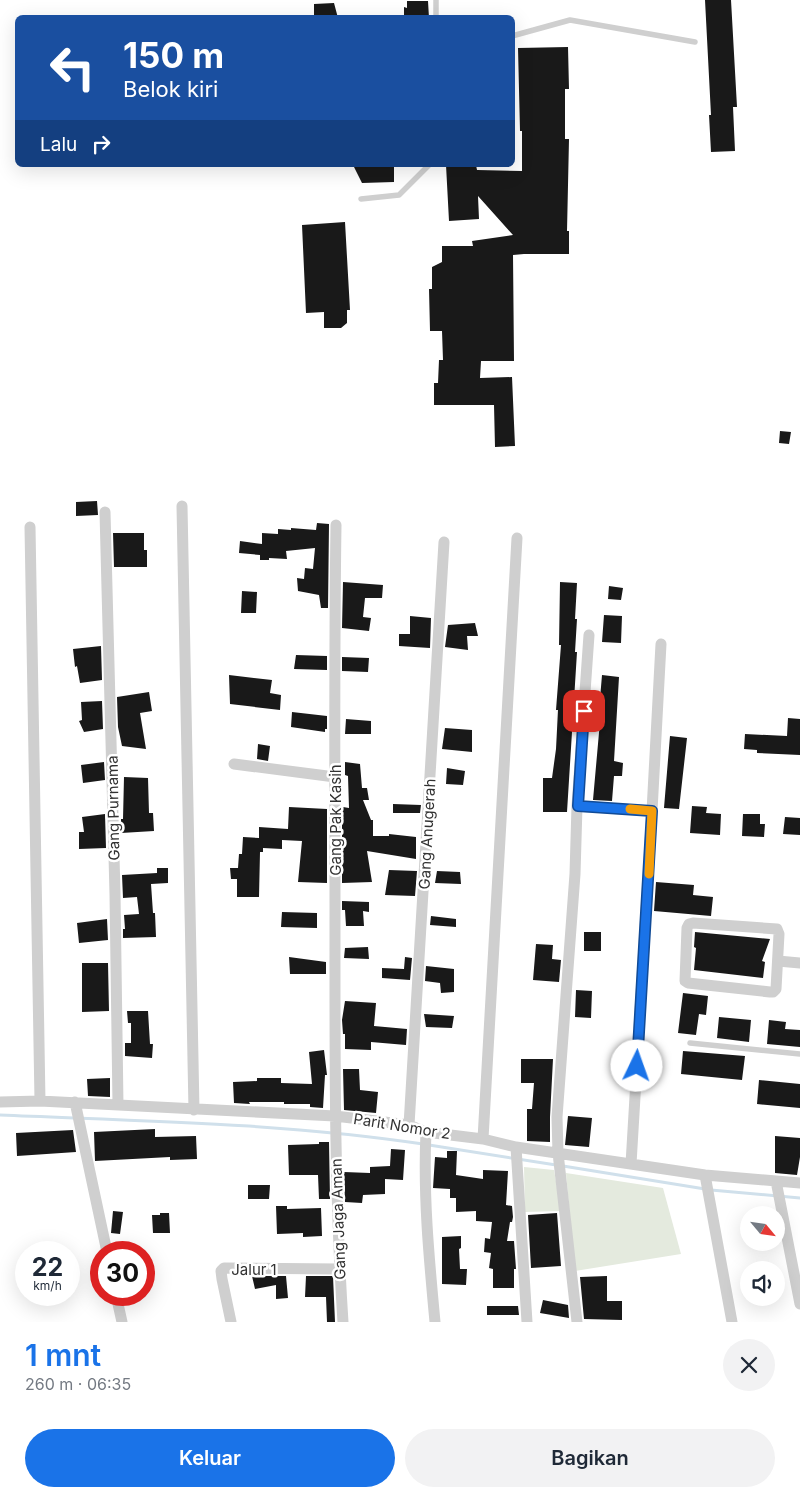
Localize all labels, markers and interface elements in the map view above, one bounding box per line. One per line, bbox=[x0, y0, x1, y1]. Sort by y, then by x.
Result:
text: 150 m bbox=[123, 34, 224, 76]
icon: left bbox=[40, 35, 105, 100]
text: Belok kiri bbox=[123, 76, 218, 102]
icon: right bbox=[87, 130, 115, 158]
text: Lalu bbox=[40, 133, 77, 156]
pin bbox=[563, 690, 605, 732]
icon: arrive bbox=[570, 697, 598, 725]
street label: Gang Purnama bbox=[103, 755, 123, 861]
street label: Gang Pak Kasih bbox=[326, 764, 345, 876]
street label: Gang Anugerah bbox=[415, 778, 439, 890]
position arrow bbox=[610, 1039, 662, 1091]
street label: Parit Nomor 2 bbox=[352, 1109, 452, 1143]
street label: Gang Jaga Aman bbox=[326, 1158, 350, 1280]
north arrow bbox=[740, 1206, 785, 1251]
map controls bbox=[740, 1206, 785, 1306]
speed limit sign: 30 bbox=[90, 1241, 155, 1306]
text: 22 bbox=[32, 1252, 63, 1282]
street label: Jalur 1 bbox=[231, 1260, 277, 1279]
button: sound bbox=[740, 1261, 785, 1306]
text: km/h bbox=[33, 1278, 62, 1293]
text: 1 mnt bbox=[25, 1337, 101, 1373]
button: close bbox=[723, 1339, 775, 1391]
text: 260 m · 06:35 bbox=[25, 1374, 131, 1394]
button: Keluar bbox=[25, 1429, 395, 1487]
button: Bagikan bbox=[405, 1429, 775, 1487]

